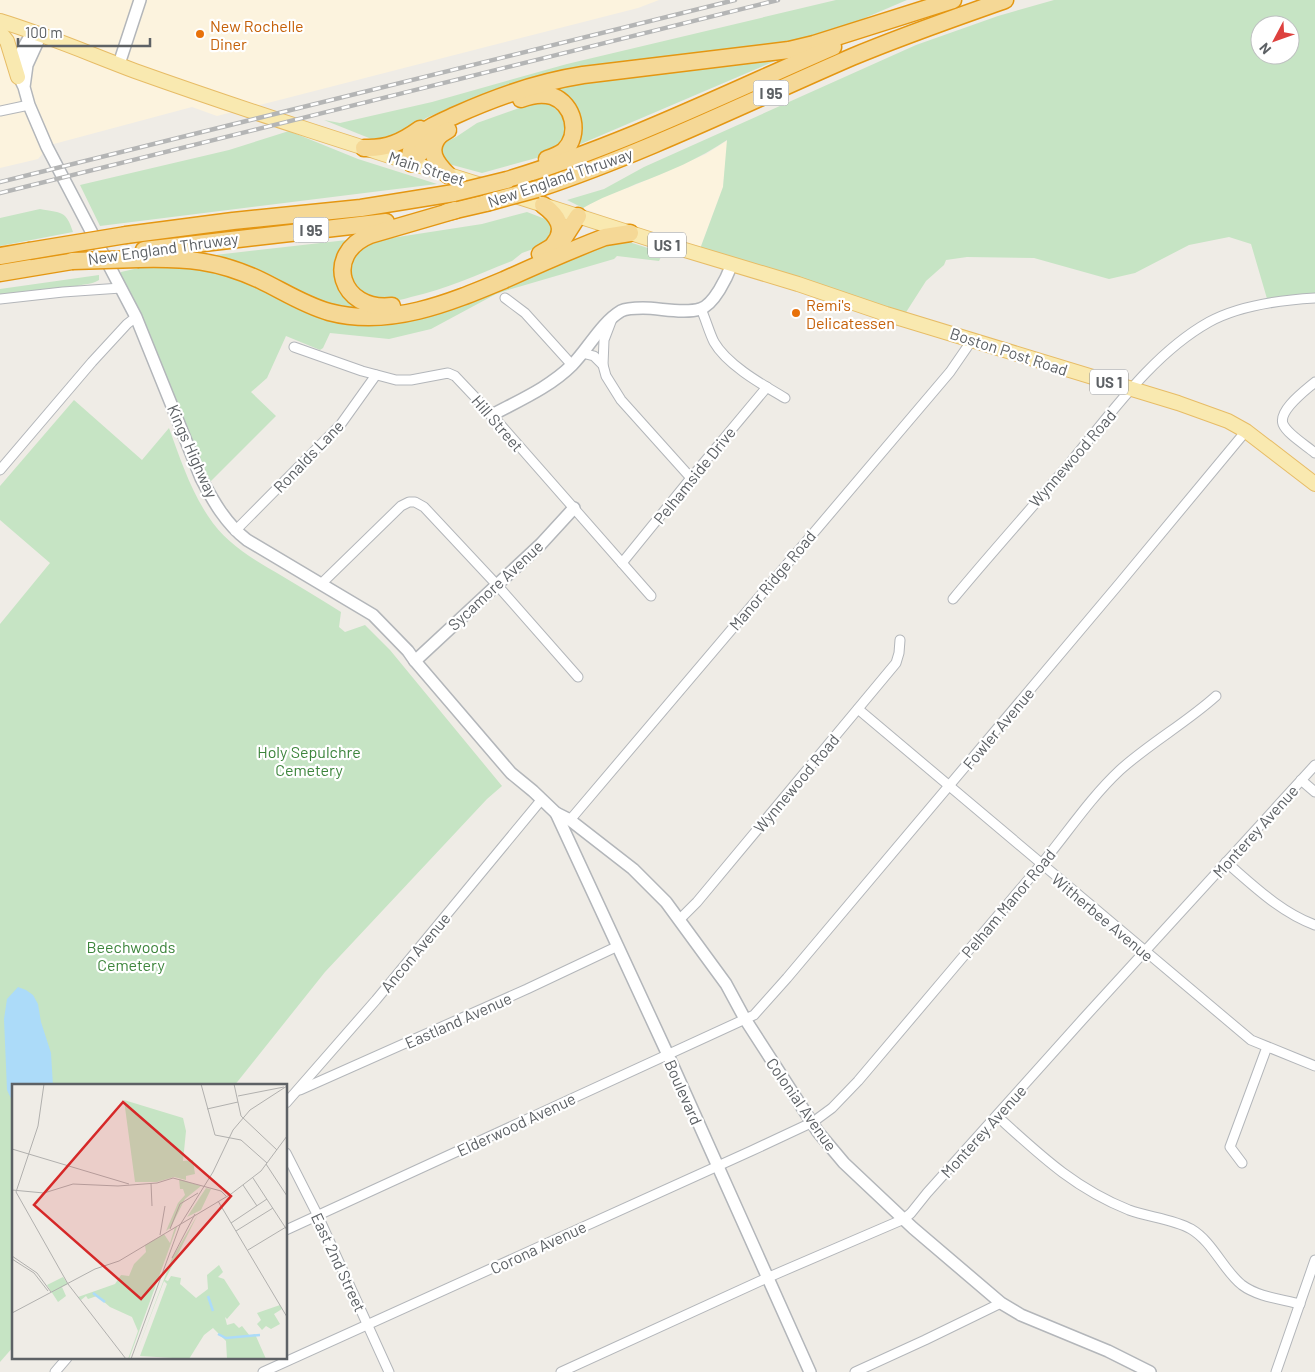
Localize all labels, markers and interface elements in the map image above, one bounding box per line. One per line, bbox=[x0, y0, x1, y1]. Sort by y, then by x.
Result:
scale bar bbox=[18, 15, 150, 47]
north arrow bbox=[1250, 15, 1300, 65]
place label: New Rochelle Diner bbox=[210, 16, 304, 53]
text: 100 m bbox=[25, 23, 63, 41]
marker: New Rochelle Diner bbox=[194, 28, 206, 40]
text: N bbox=[1255, 40, 1274, 58]
road number: I 95 bbox=[754, 80, 788, 106]
street label: New England Thruway bbox=[485, 143, 636, 211]
street label: Main Street bbox=[386, 147, 468, 189]
road number: I 95 bbox=[294, 218, 328, 242]
street label: New England Thruway bbox=[86, 228, 240, 268]
road number: US 1 bbox=[648, 232, 686, 258]
place label: Remi's Delicatessen bbox=[806, 295, 895, 332]
marker: Remi's Delicatessen bbox=[790, 307, 802, 319]
street label: Boston Post Road bbox=[948, 323, 1070, 379]
road number: US 1 bbox=[1090, 370, 1128, 394]
street label: Hill Street bbox=[468, 391, 528, 455]
street label: Kings Highway bbox=[164, 401, 222, 501]
street label: Wynnewood Road bbox=[1025, 405, 1119, 511]
street label: Ronalds Lane bbox=[269, 416, 347, 496]
street label: Pelhamside Drive bbox=[649, 423, 739, 527]
street label: Manor Ridge Road bbox=[725, 526, 819, 634]
street label: Sycamore Avenue bbox=[444, 536, 546, 634]
street label: Fowler Avenue bbox=[958, 683, 1038, 773]
street label: Wynnewood Road bbox=[749, 730, 843, 836]
park label: Holy Sepulchre Cemetery bbox=[257, 742, 361, 779]
street label: Monterey Avenue bbox=[1208, 781, 1302, 881]
street label: Pelham Manor Road bbox=[957, 845, 1059, 961]
street label: Witherbee Avenue bbox=[1048, 869, 1158, 965]
street label: Ancon Avenue bbox=[376, 908, 454, 996]
park label: Beechwoods Cemetery bbox=[86, 937, 176, 974]
street label: Eastland Avenue bbox=[402, 988, 514, 1052]
street label: Colonial Avenue bbox=[763, 1054, 841, 1154]
street label: Boulevard bbox=[661, 1056, 707, 1128]
street label: Monterey Avenue bbox=[936, 1081, 1030, 1181]
inset map bbox=[12, 1084, 288, 1360]
street label: Elderwood Avenue bbox=[454, 1088, 578, 1160]
street label: East 2nd Street bbox=[308, 1209, 370, 1315]
street label: Corona Avenue bbox=[487, 1216, 589, 1278]

